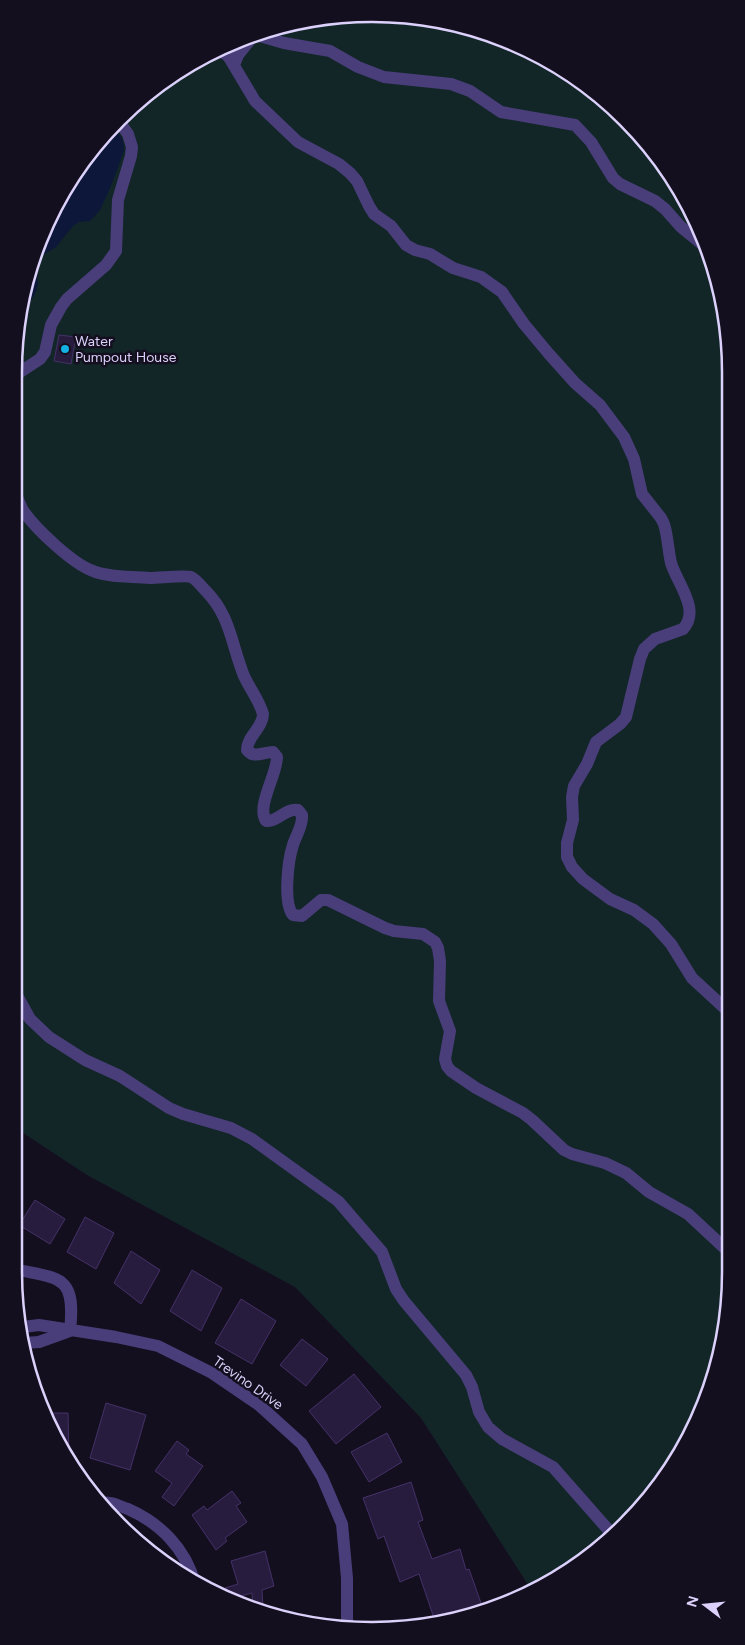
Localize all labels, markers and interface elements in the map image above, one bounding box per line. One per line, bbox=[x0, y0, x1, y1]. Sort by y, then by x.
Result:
place label: Water Pumpout House bbox=[75, 333, 177, 366]
marker: Water Pumpout House bbox=[59, 343, 71, 355]
street label: Trevino Drive bbox=[210, 1353, 287, 1414]
north arrow bbox=[680, 1580, 730, 1630]
text: N bbox=[683, 1594, 703, 1609]

